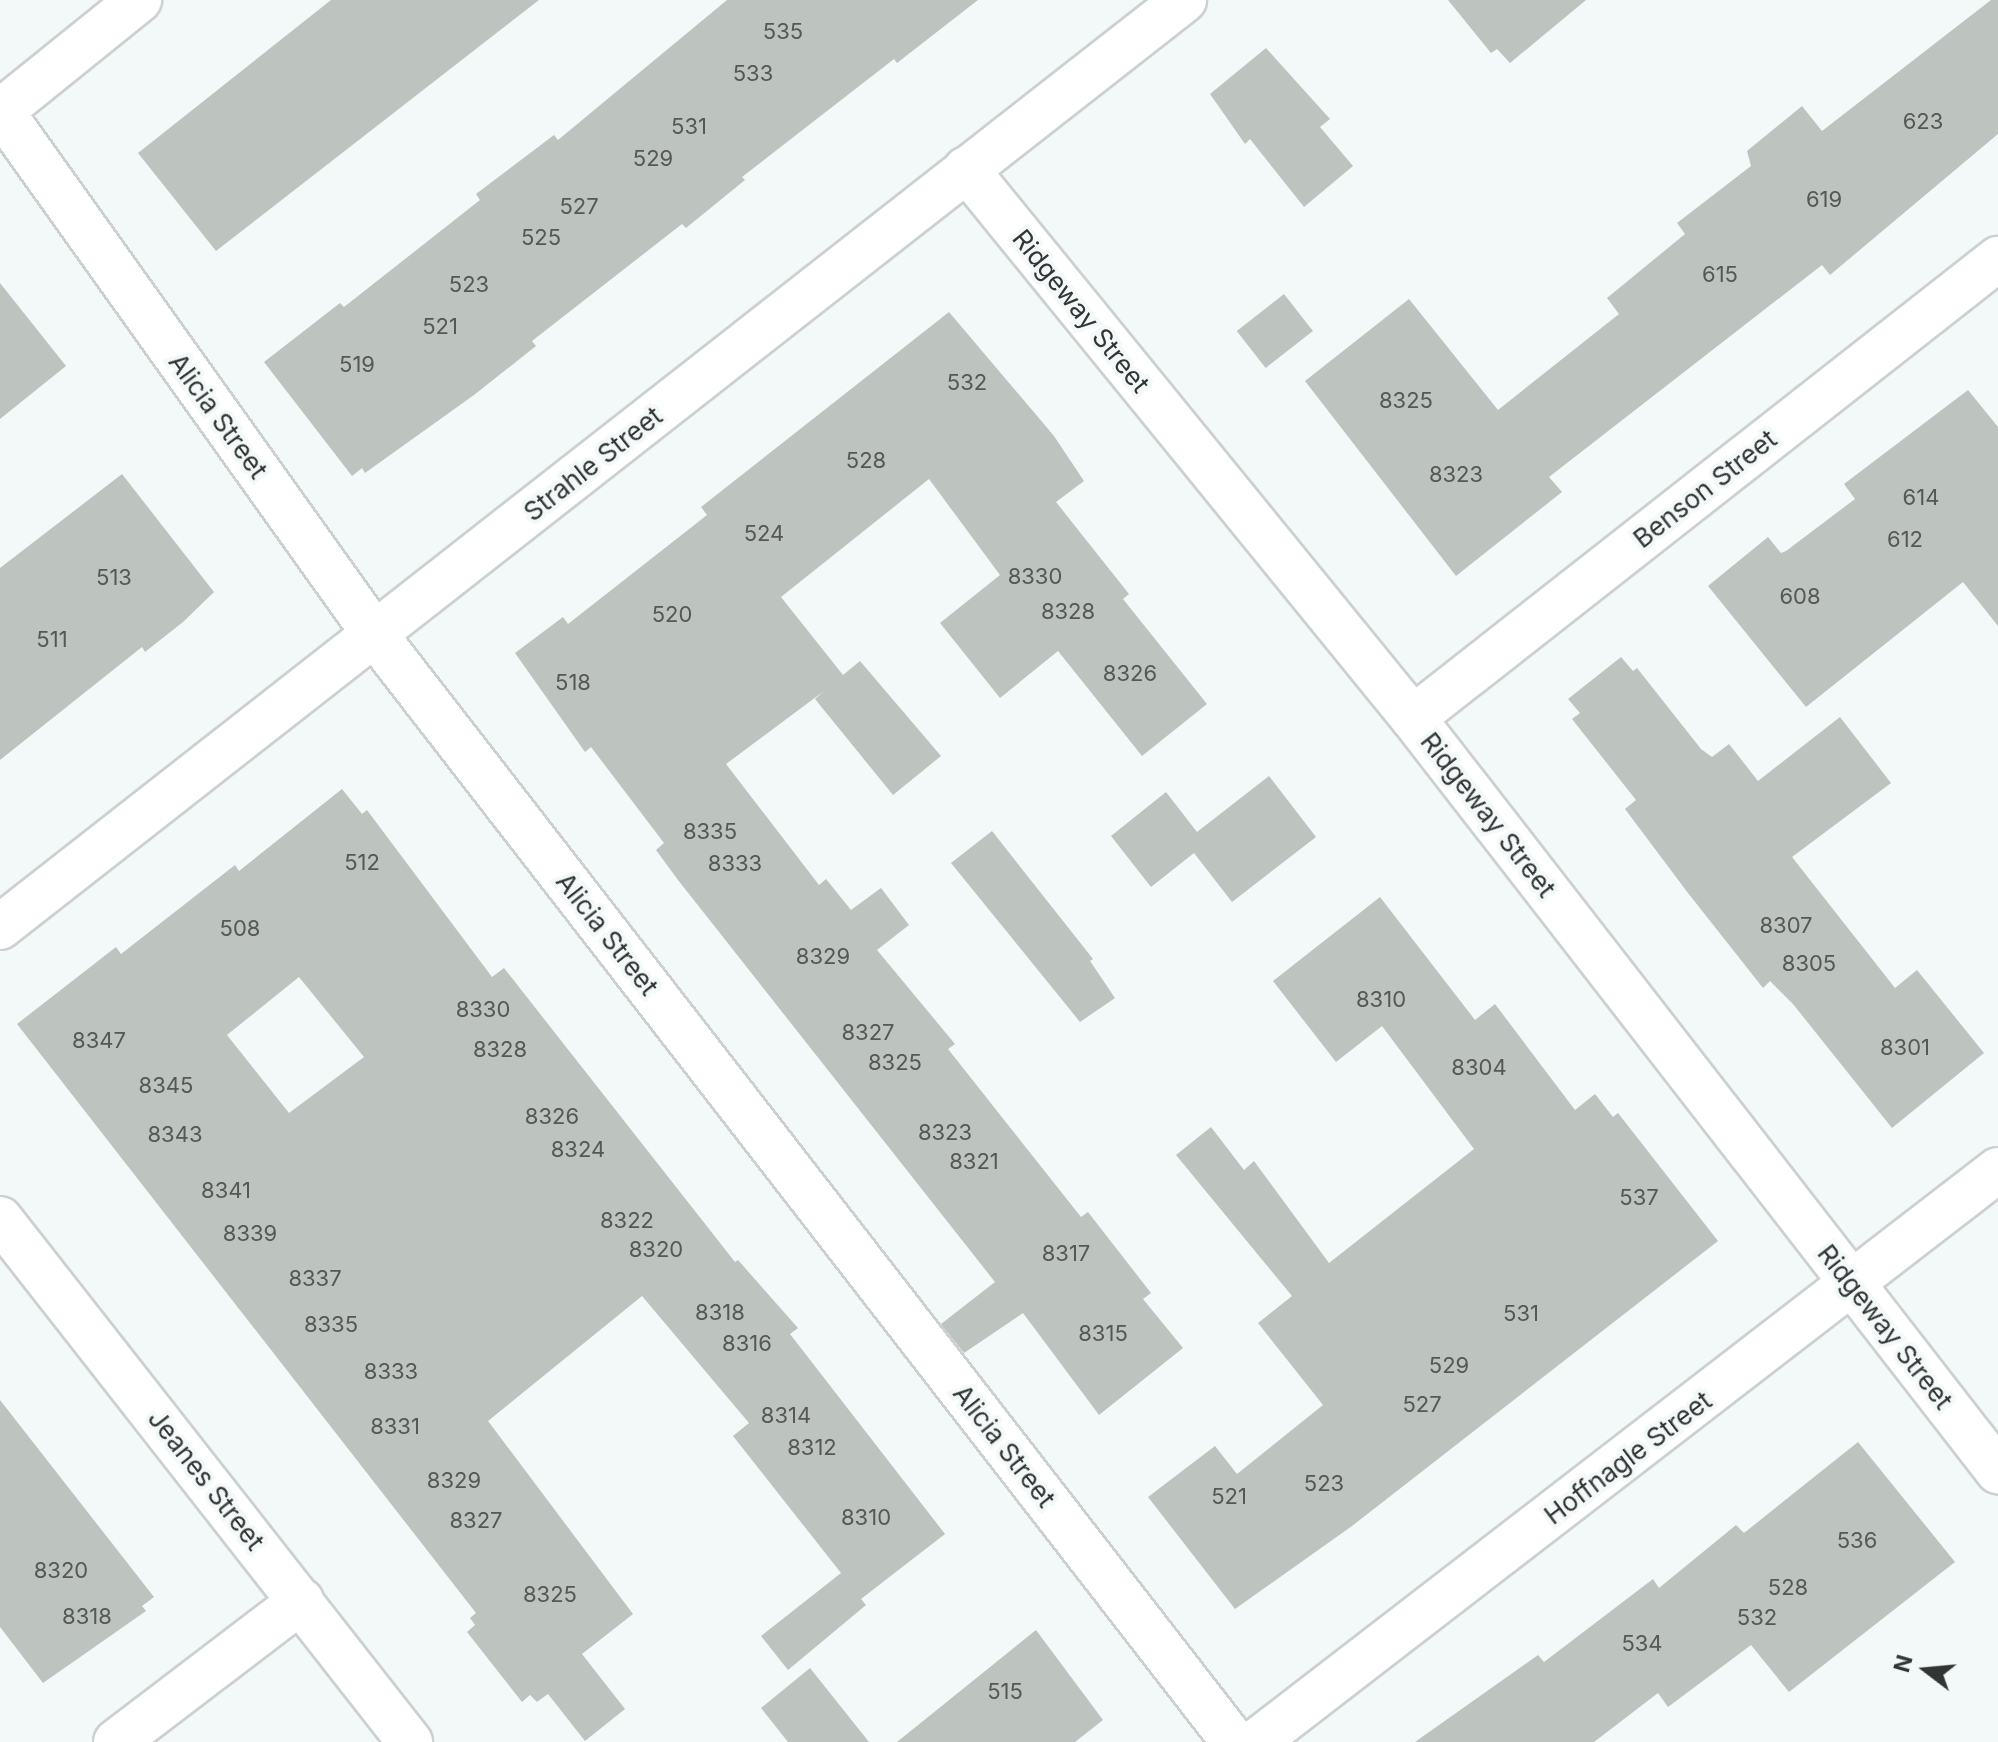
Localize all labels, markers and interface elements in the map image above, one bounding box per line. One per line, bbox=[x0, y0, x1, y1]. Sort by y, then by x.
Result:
house number: 535 bbox=[763, 19, 803, 45]
house number: 533 bbox=[733, 61, 773, 87]
house number: 623 bbox=[1903, 109, 1943, 135]
house number: 531 bbox=[671, 114, 707, 140]
house number: 529 bbox=[633, 146, 673, 172]
house number: 619 bbox=[1806, 187, 1842, 213]
house number: 527 bbox=[559, 194, 599, 220]
street label: Ridgeway Street bbox=[1006, 223, 1156, 399]
house number: 525 bbox=[521, 225, 561, 251]
house number: 615 bbox=[1702, 262, 1738, 288]
house number: 523 bbox=[449, 272, 489, 298]
house number: 521 bbox=[422, 314, 458, 340]
street label: Alicia Street bbox=[162, 347, 274, 485]
house number: 519 bbox=[339, 352, 375, 378]
house number: 532 bbox=[947, 370, 987, 396]
house number: 8325 bbox=[1379, 388, 1433, 414]
street label: Strahle Street bbox=[518, 400, 668, 528]
street label: Benson Street bbox=[1627, 423, 1783, 555]
house number: 528 bbox=[846, 448, 886, 474]
house number: 8323 bbox=[1429, 462, 1483, 488]
house number: 614 bbox=[1903, 485, 1939, 511]
house number: 524 bbox=[744, 521, 784, 547]
house number: 612 bbox=[1887, 527, 1923, 553]
house number: 8330 bbox=[1008, 564, 1062, 590]
house number: 513 bbox=[96, 565, 132, 591]
house number: 608 bbox=[1779, 584, 1821, 610]
house number: 8328 bbox=[1041, 599, 1095, 625]
house number: 520 bbox=[652, 602, 692, 628]
house number: 511 bbox=[36, 627, 68, 653]
house number: 8326 bbox=[1103, 661, 1157, 687]
house number: 518 bbox=[555, 670, 591, 696]
street label: Ridgeway Street bbox=[1414, 726, 1562, 904]
house number: 8335 bbox=[683, 819, 737, 845]
house number: 512 bbox=[344, 850, 380, 876]
house number: 8333 bbox=[708, 851, 762, 877]
street label: Alicia Street bbox=[549, 866, 665, 1002]
house number: 8307 bbox=[1759, 913, 1813, 939]
house number: 508 bbox=[220, 916, 260, 942]
house number: 8329 bbox=[796, 944, 850, 970]
house number: 8305 bbox=[1782, 951, 1836, 977]
house number: 8310 bbox=[1356, 987, 1406, 1013]
house number: 8330 bbox=[456, 997, 510, 1023]
house number: 8327 bbox=[841, 1020, 895, 1046]
house number: 8347 bbox=[72, 1028, 126, 1054]
house number: 8301 bbox=[1880, 1035, 1930, 1061]
house number: 8328 bbox=[473, 1037, 527, 1063]
house number: 8325 bbox=[868, 1050, 922, 1076]
house number: 8304 bbox=[1451, 1055, 1507, 1081]
house number: 8345 bbox=[139, 1073, 193, 1099]
house number: 8326 bbox=[525, 1104, 579, 1130]
house number: 8323 bbox=[918, 1120, 972, 1146]
house number: 8343 bbox=[148, 1122, 202, 1148]
house number: 8324 bbox=[551, 1137, 605, 1163]
house number: 8321 bbox=[949, 1149, 999, 1175]
house number: 8341 bbox=[201, 1178, 251, 1204]
house number: 537 bbox=[1619, 1185, 1659, 1211]
house number: 8322 bbox=[600, 1208, 654, 1234]
house number: 8339 bbox=[223, 1221, 277, 1247]
house number: 8320 bbox=[629, 1237, 683, 1263]
street label: Ridgeway Street bbox=[1811, 1238, 1959, 1416]
house number: 8317 bbox=[1042, 1241, 1090, 1267]
house number: 8337 bbox=[288, 1266, 342, 1292]
house number: 8318 bbox=[695, 1300, 745, 1326]
house number: 531 bbox=[1503, 1301, 1539, 1327]
house number: 8335 bbox=[304, 1312, 358, 1338]
house number: 8315 bbox=[1078, 1321, 1128, 1347]
house number: 8316 bbox=[722, 1331, 772, 1357]
house number: 529 bbox=[1429, 1353, 1469, 1379]
house number: 8333 bbox=[364, 1359, 418, 1385]
street label: Alicia Street bbox=[946, 1378, 1062, 1514]
street label: Hoffnagle Street bbox=[1538, 1385, 1718, 1531]
house number: 527 bbox=[1402, 1392, 1442, 1418]
house number: 8314 bbox=[761, 1403, 811, 1429]
street label: Jeanes Street bbox=[141, 1404, 271, 1556]
house number: 8331 bbox=[370, 1414, 420, 1440]
house number: 8312 bbox=[787, 1435, 837, 1461]
house number: 8329 bbox=[427, 1468, 481, 1494]
house number: 523 bbox=[1304, 1471, 1344, 1497]
house number: 521 bbox=[1211, 1484, 1247, 1510]
house number: 8310 bbox=[841, 1505, 891, 1531]
house number: 8327 bbox=[449, 1508, 503, 1534]
house number: 536 bbox=[1837, 1528, 1877, 1554]
house number: 8320 bbox=[34, 1558, 88, 1584]
house number: 528 bbox=[1768, 1575, 1808, 1601]
house number: 8325 bbox=[523, 1582, 577, 1608]
house number: 8318 bbox=[62, 1604, 112, 1630]
house number: 532 bbox=[1737, 1605, 1777, 1631]
north arrow bbox=[1886, 1630, 1966, 1710]
house number: 534 bbox=[1621, 1631, 1663, 1657]
text: N bbox=[1888, 1652, 1918, 1675]
house number: 515 bbox=[987, 1679, 1023, 1705]

